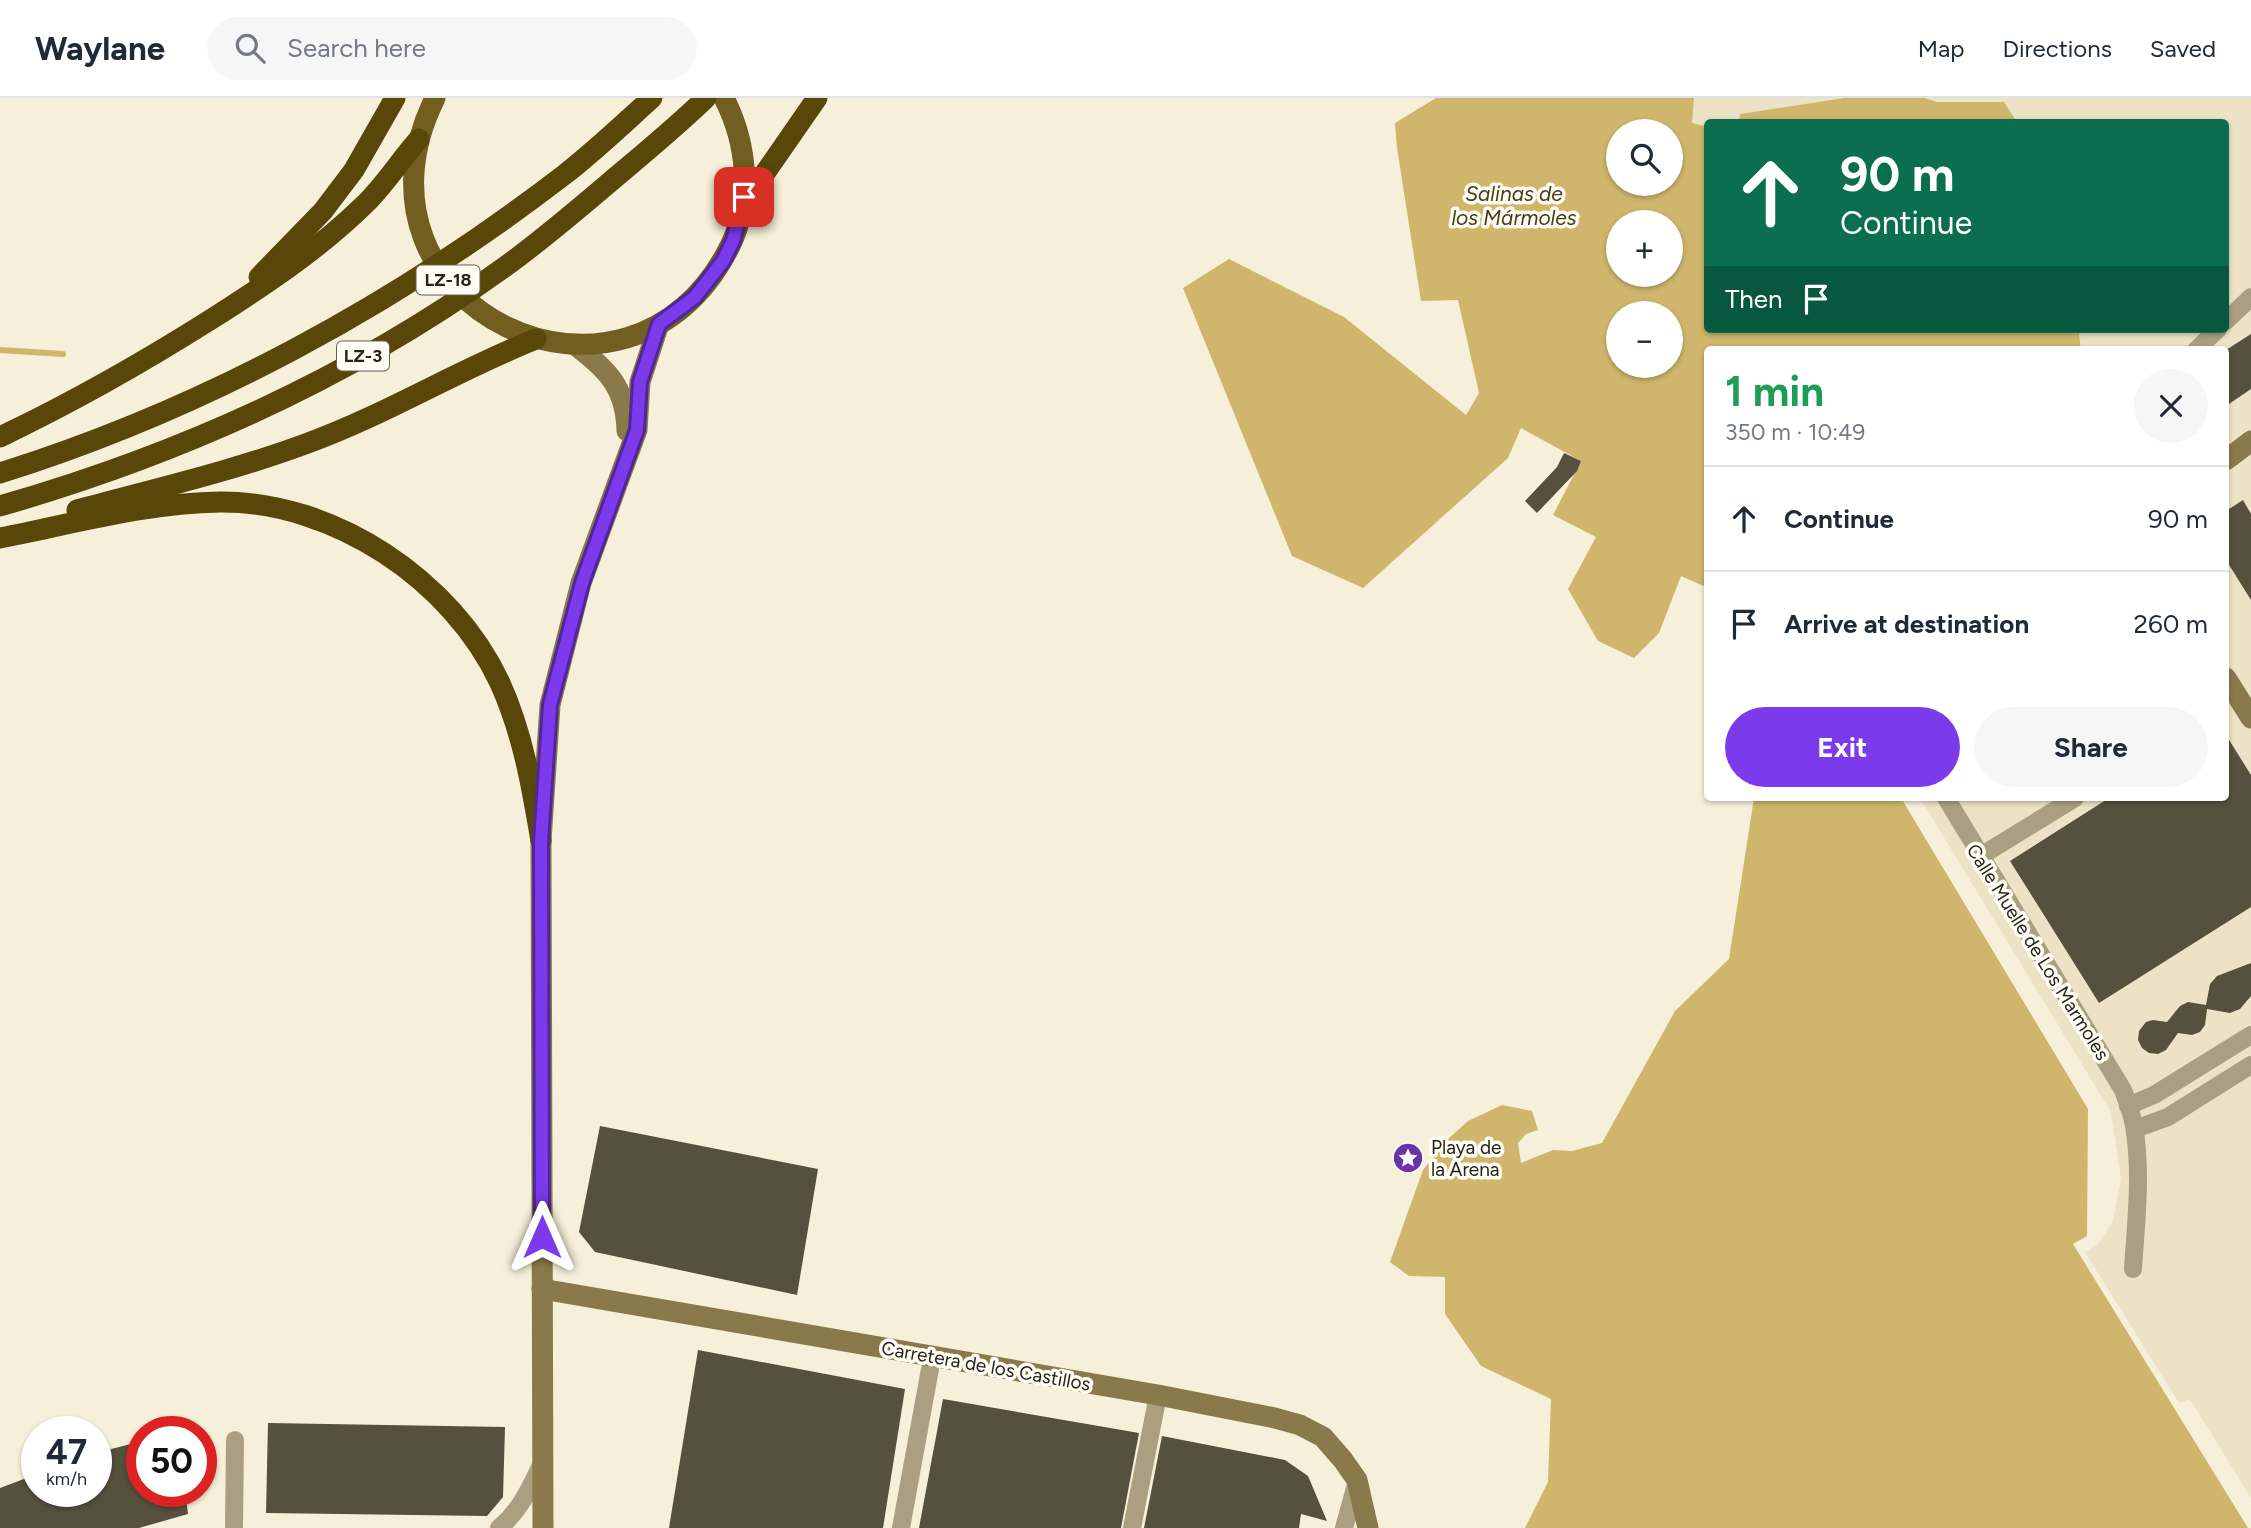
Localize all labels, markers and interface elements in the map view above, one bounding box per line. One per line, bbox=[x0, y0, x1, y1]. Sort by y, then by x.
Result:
search box bbox=[207, 17, 697, 80]
text: Waylane bbox=[35, 29, 165, 68]
icon: search bbox=[231, 29, 269, 67]
text: Search here bbox=[287, 32, 426, 64]
text: Map bbox=[1918, 34, 1964, 63]
text: Directions bbox=[2002, 34, 2112, 63]
text: Saved bbox=[2150, 34, 2216, 63]
map controls bbox=[1606, 119, 1683, 378]
button: search bbox=[1606, 119, 1683, 196]
text: 90 m bbox=[1840, 144, 1955, 203]
icon: ahead bbox=[1725, 147, 1816, 238]
pin bbox=[714, 167, 774, 227]
icon: arrive bbox=[725, 178, 763, 216]
water label: Salinas de los Mármoles bbox=[1451, 181, 1577, 230]
text: Continue bbox=[1840, 204, 1972, 242]
button: + bbox=[1606, 210, 1683, 287]
road number: LZ-18 bbox=[416, 266, 480, 294]
icon: arrive bbox=[1797, 280, 1835, 318]
text: Then bbox=[1725, 283, 1783, 315]
button: − bbox=[1606, 301, 1683, 378]
road number: LZ-3 bbox=[337, 342, 389, 370]
text: 1 min bbox=[1725, 366, 1824, 417]
button: close bbox=[2134, 369, 2208, 443]
text: 350 m · 10:49 bbox=[1725, 418, 1865, 446]
icon: ahead bbox=[1725, 500, 1763, 538]
text: Continue bbox=[1784, 503, 1894, 535]
text: 90 m bbox=[2148, 503, 2208, 535]
icon: arrive bbox=[1725, 605, 1763, 643]
text: Arrive at destination bbox=[1784, 608, 2029, 640]
text: 260 m bbox=[2134, 608, 2208, 640]
button: Exit bbox=[1725, 707, 1960, 787]
button: Share bbox=[1974, 707, 2208, 787]
street label: Calle Muelle de Los Marmoles bbox=[1962, 840, 2114, 1065]
place label: Playa de la Arena bbox=[1431, 1136, 1501, 1181]
place icon: Playa de la Arena bbox=[1391, 1141, 1425, 1175]
position arrow bbox=[505, 1200, 579, 1274]
street label: Carretera de los Castillos bbox=[880, 1336, 1092, 1396]
speed limit sign: 50 bbox=[126, 1416, 217, 1507]
text: 47 bbox=[46, 1431, 87, 1473]
text: km/h bbox=[46, 1468, 87, 1490]

